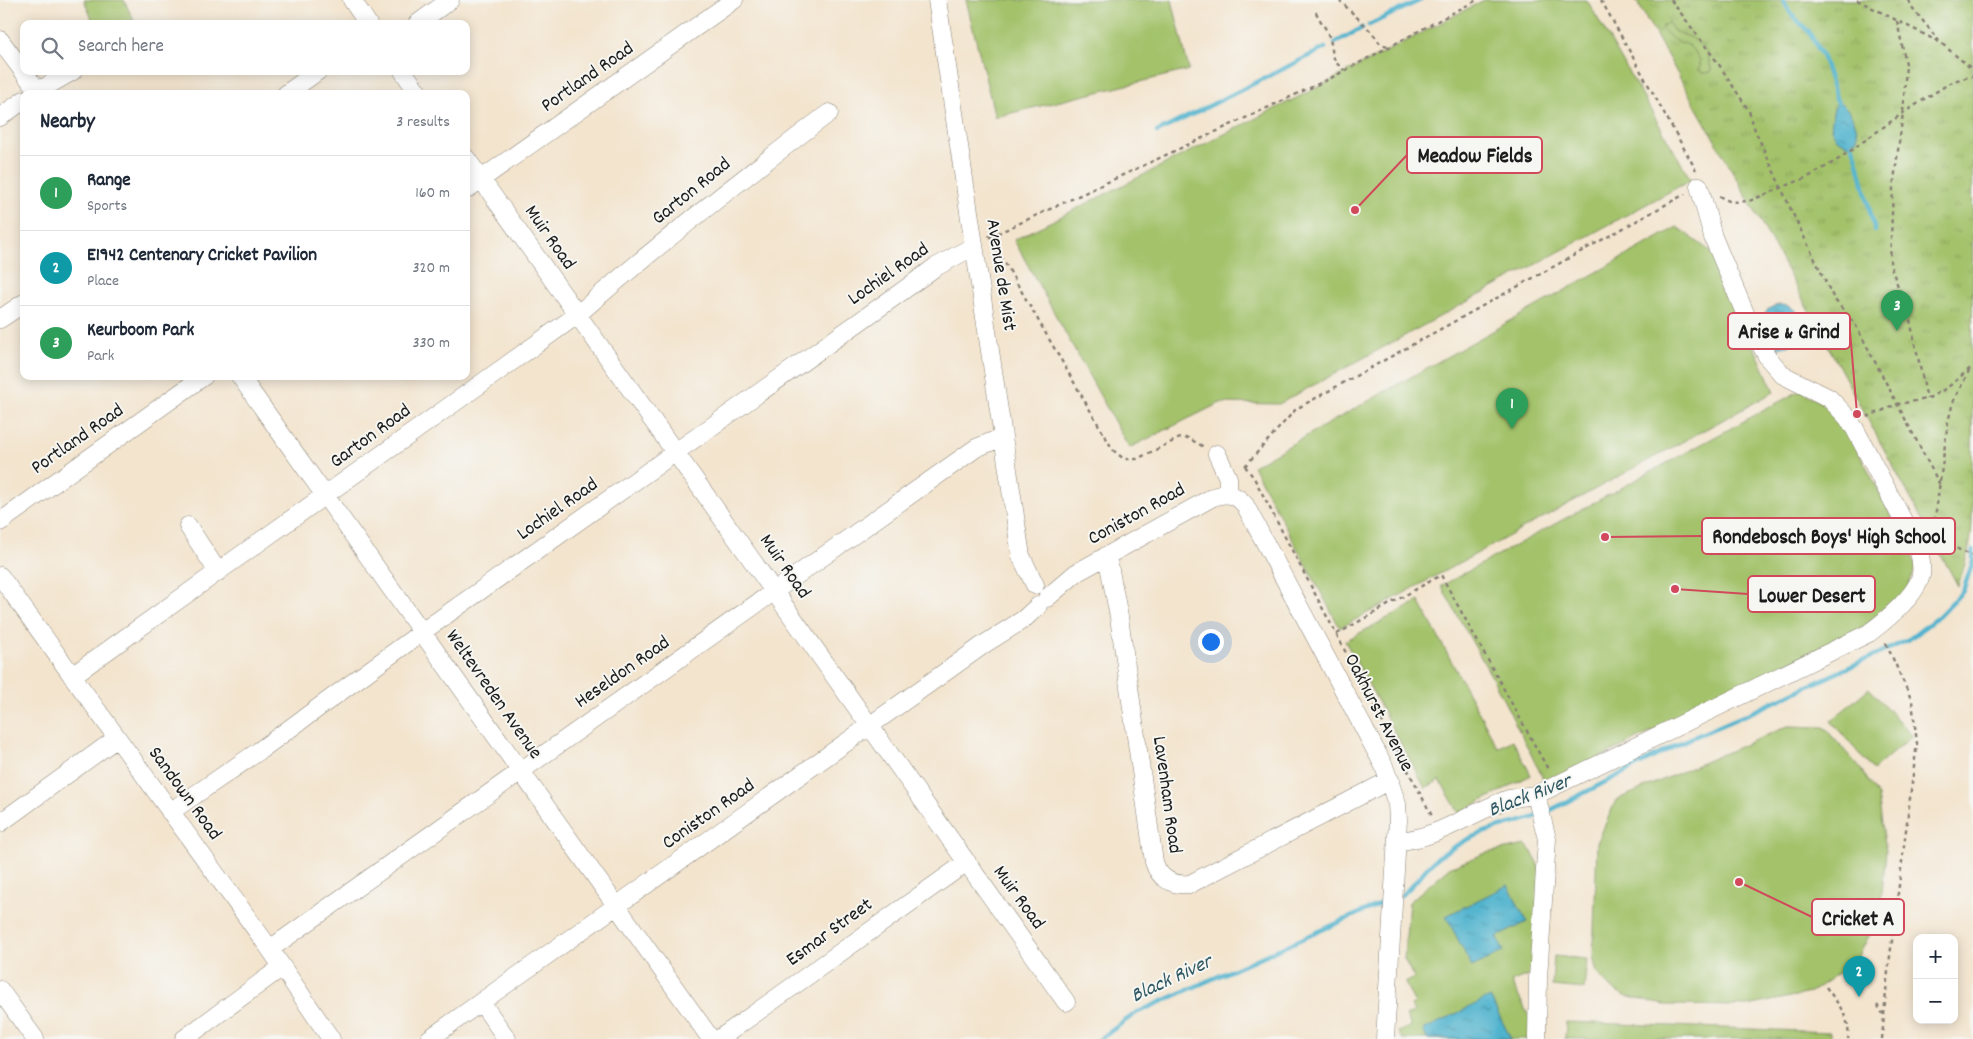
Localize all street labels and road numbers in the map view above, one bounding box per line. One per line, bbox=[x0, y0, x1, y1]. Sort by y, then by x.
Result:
street label: Portland Road bbox=[536, 36, 640, 120]
street label: Garton Road bbox=[647, 151, 737, 233]
street label: Muir Road bbox=[516, 200, 582, 276]
street label: Avenue de Mist bbox=[977, 217, 1023, 333]
street label: Lochiel Road bbox=[843, 237, 935, 313]
street label: Portland Road bbox=[26, 398, 130, 482]
street label: Garton Road bbox=[325, 398, 417, 476]
street label: Lochiel Road bbox=[512, 472, 604, 548]
street label: Coniston Road bbox=[1083, 477, 1191, 553]
street label: Muir Road bbox=[751, 529, 817, 605]
street label: Weltevreden Avenue bbox=[438, 625, 548, 766]
street label: Heseldon Road bbox=[570, 630, 676, 716]
street label: Oakhurst Avenue bbox=[1336, 649, 1420, 777]
street label: Lavenham Road bbox=[1144, 735, 1188, 855]
street label: Sandown Road bbox=[140, 741, 228, 847]
street label: Coniston Road bbox=[657, 773, 761, 857]
street label: Muir Road bbox=[985, 860, 1051, 936]
street label: Esmar Street bbox=[781, 892, 879, 974]

